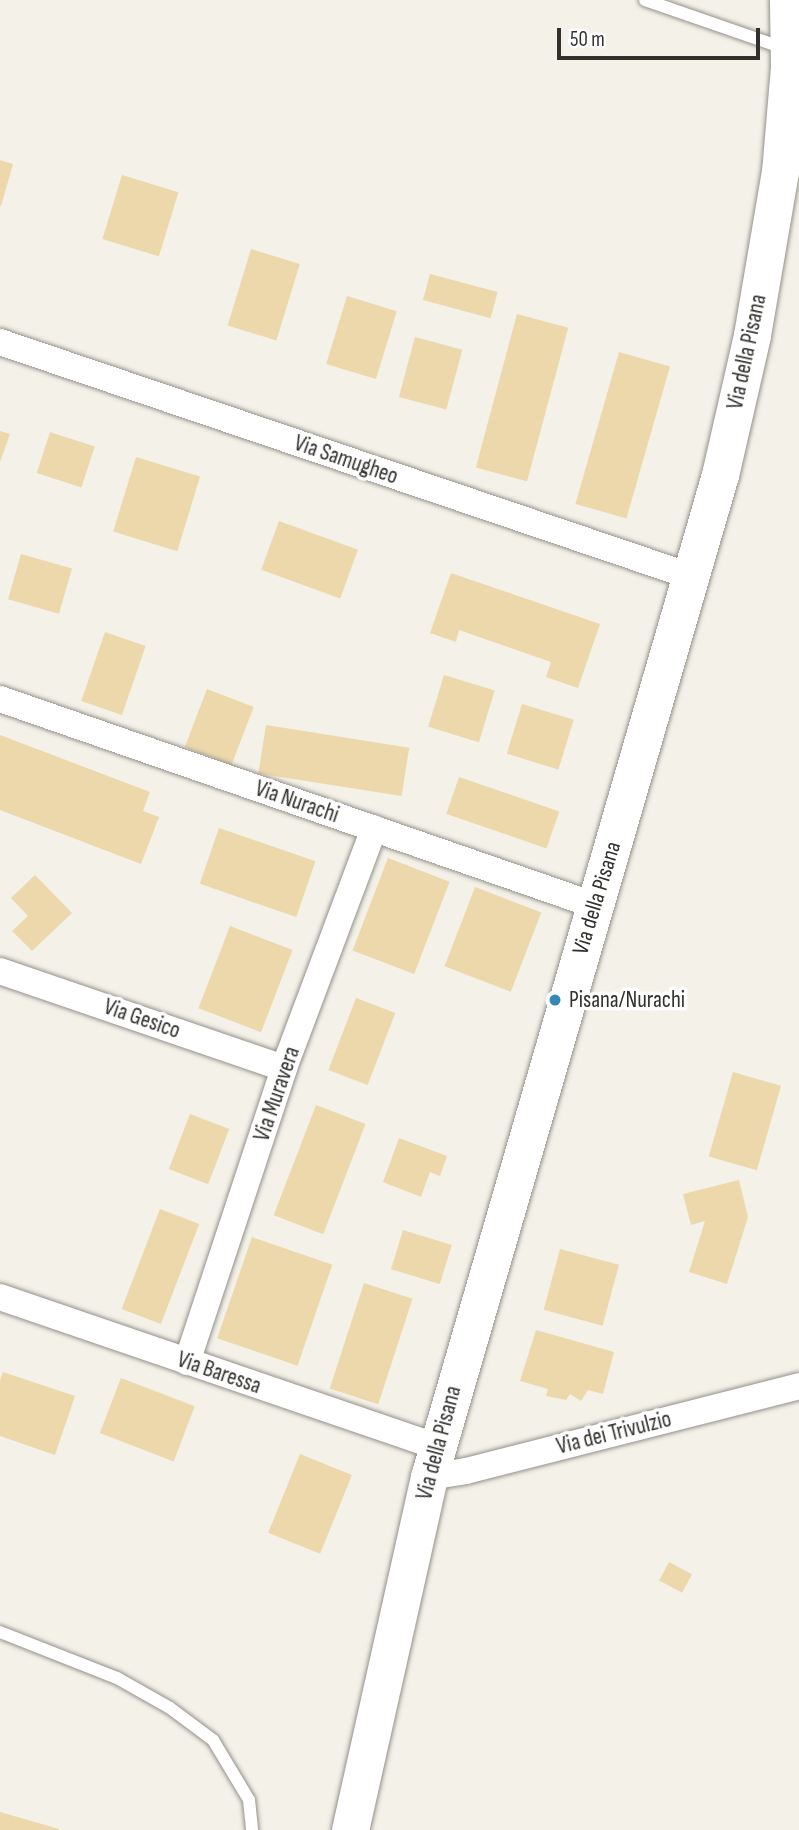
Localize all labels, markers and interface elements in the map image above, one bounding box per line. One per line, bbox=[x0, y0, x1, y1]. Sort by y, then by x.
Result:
scale bar bbox=[561, 14, 764, 58]
text: 50 m bbox=[570, 27, 605, 52]
street label: Via della Pisana bbox=[721, 292, 773, 412]
street label: Via Samugheo bbox=[290, 429, 402, 491]
street label: Via Nurachi bbox=[251, 775, 343, 829]
street label: Via della Pisana bbox=[567, 838, 627, 958]
place label: Pisana/Nurachi bbox=[569, 986, 685, 1014]
marker: Pisana/Nurachi bbox=[547, 992, 563, 1008]
street label: Via Gesico bbox=[100, 993, 184, 1045]
street label: Via Muravera bbox=[248, 1043, 306, 1145]
street label: Via Baressa bbox=[173, 1346, 265, 1400]
street label: Via della Pisana bbox=[411, 1383, 467, 1503]
street label: Via dei Trivulzio bbox=[554, 1405, 674, 1461]

